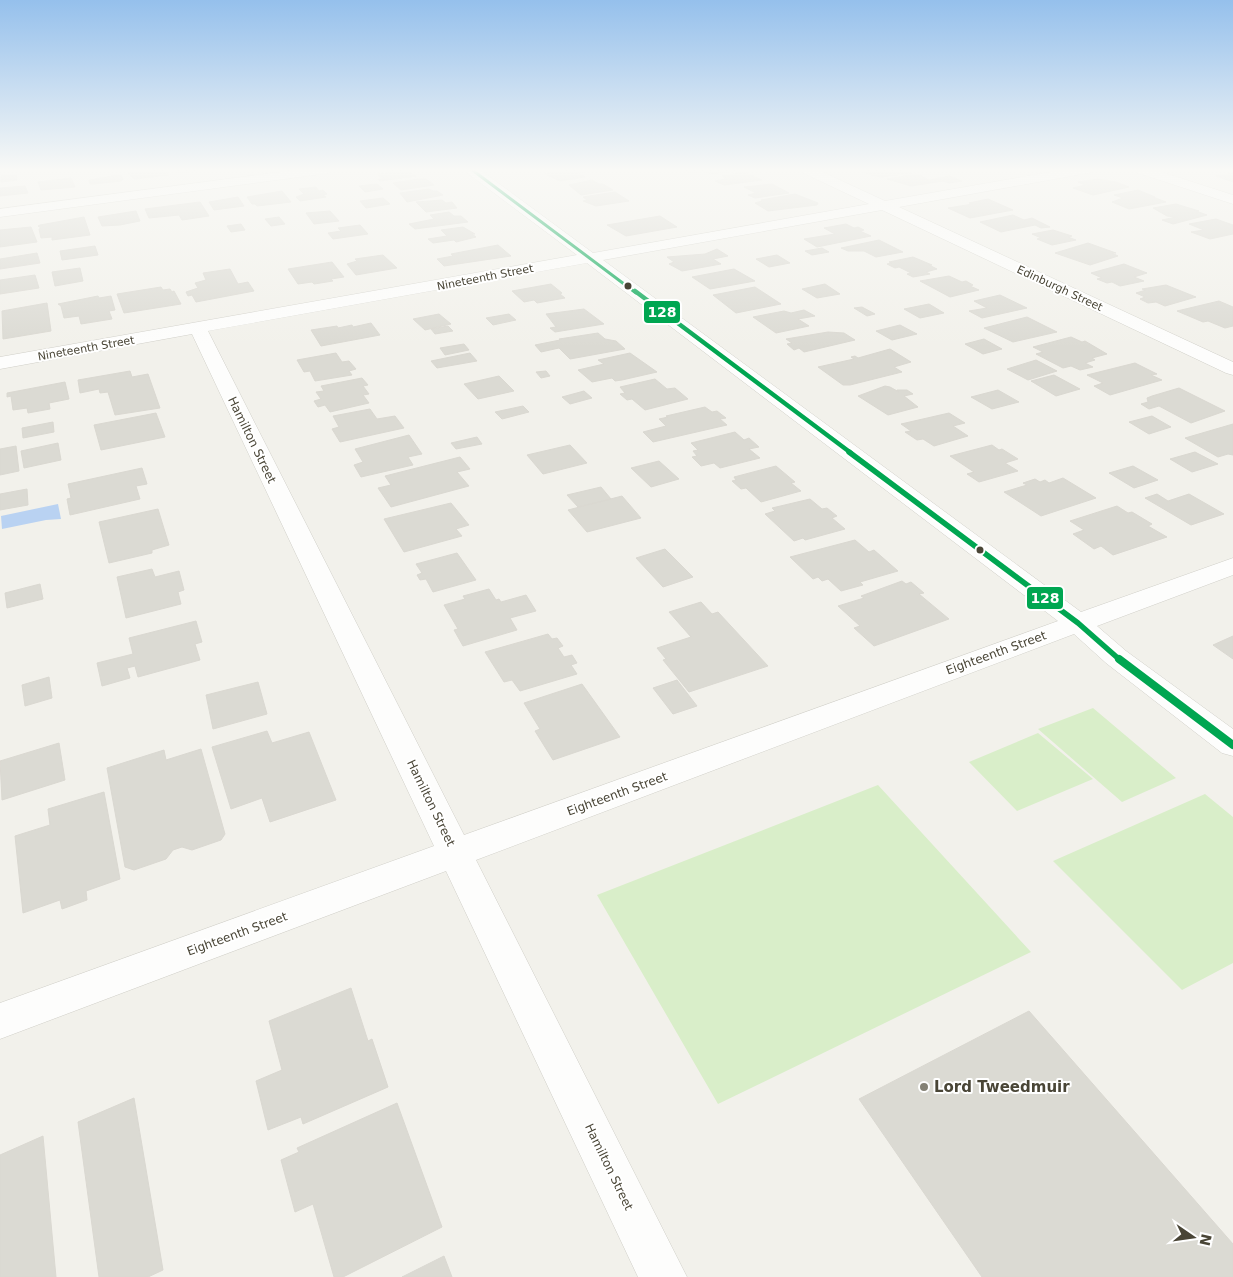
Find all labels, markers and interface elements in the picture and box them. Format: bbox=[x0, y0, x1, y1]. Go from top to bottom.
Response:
street label: Nineteenth Street bbox=[436, 262, 535, 293]
street label: Edinburgh Street bbox=[1015, 263, 1105, 314]
unlabelled marker bbox=[623, 281, 633, 291]
line badge: 128 bbox=[643, 300, 681, 324]
text: 128 bbox=[647, 304, 677, 320]
street label: Nineteenth Street bbox=[37, 333, 136, 363]
street label: Hamilton Street bbox=[225, 394, 279, 486]
unlabelled marker bbox=[975, 545, 985, 555]
line badge: 128 bbox=[1026, 586, 1064, 610]
text: 128 bbox=[1030, 590, 1060, 606]
street label: Eighteenth Street bbox=[944, 628, 1048, 678]
street label: Hamilton Street bbox=[404, 757, 458, 849]
street label: Eighteenth Street bbox=[565, 769, 669, 819]
street label: Eighteenth Street bbox=[185, 909, 289, 959]
place label: Lord Tweedmuir bbox=[934, 1078, 1070, 1096]
marker: Lord Tweedmuir bbox=[918, 1081, 930, 1093]
street label: Hamilton Street bbox=[582, 1121, 636, 1213]
north arrow bbox=[1168, 1212, 1218, 1262]
text: N bbox=[1197, 1232, 1215, 1247]

